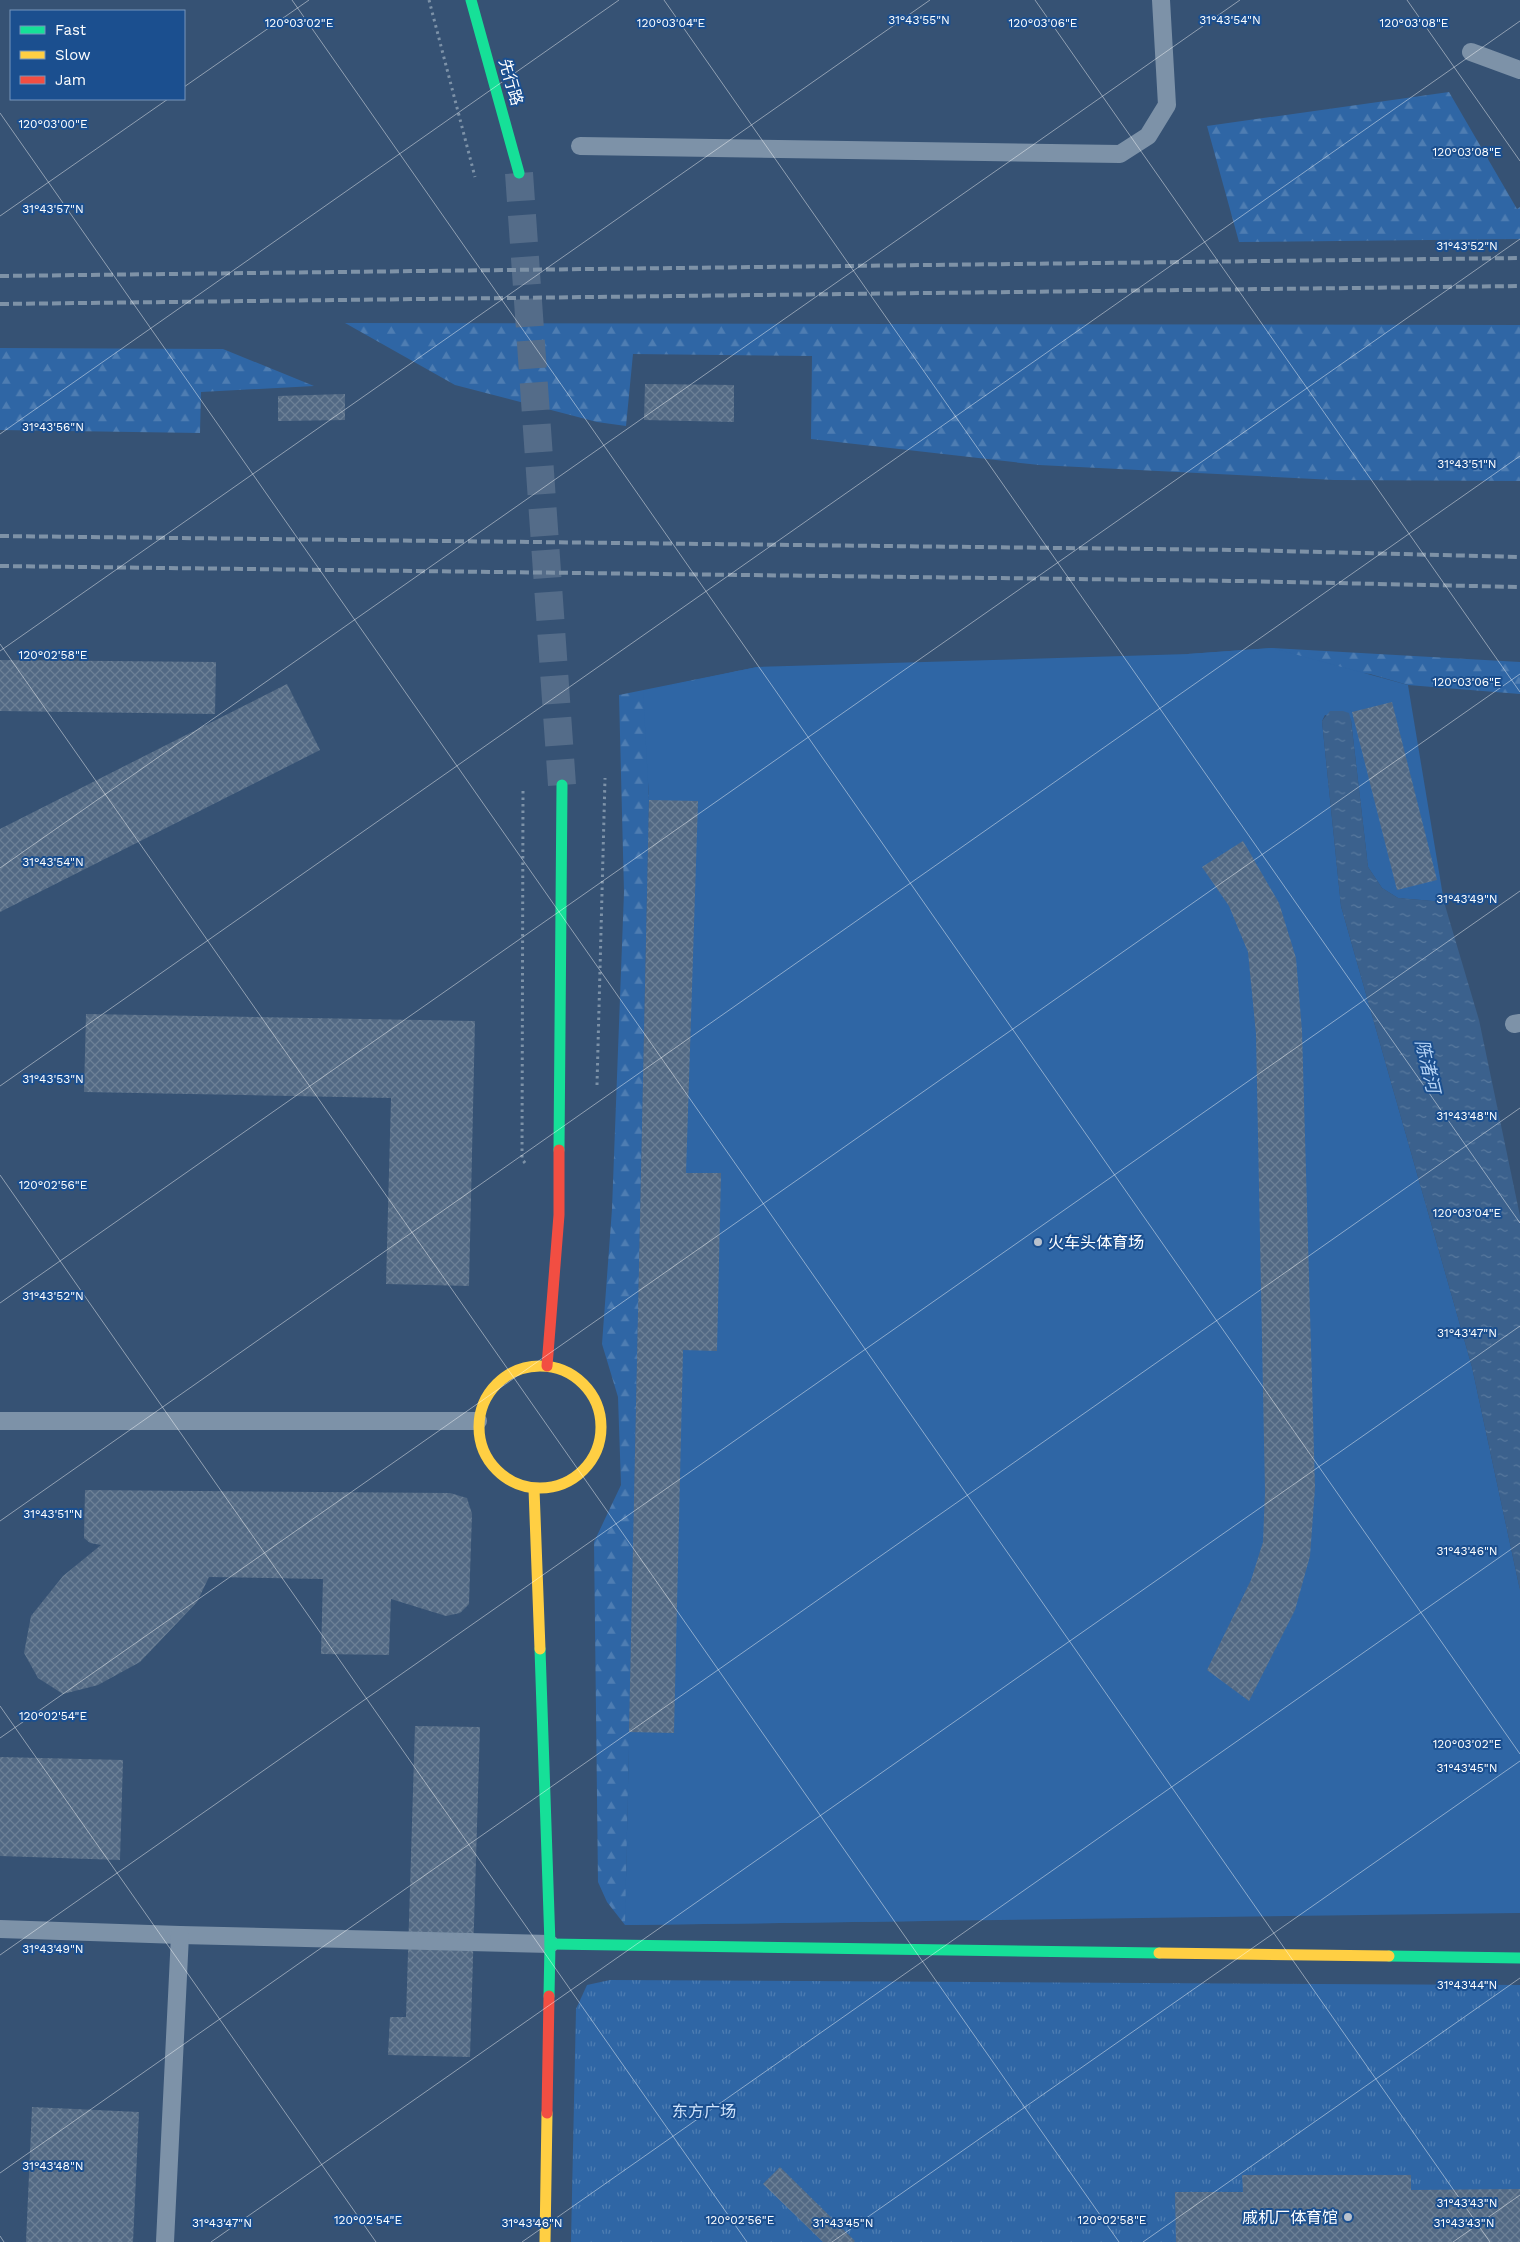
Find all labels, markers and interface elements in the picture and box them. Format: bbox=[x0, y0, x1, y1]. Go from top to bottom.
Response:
legend bbox=[10, 10, 185, 100]
text: 31°43'55"N bbox=[888, 13, 950, 27]
text: 31°43'54"N bbox=[1199, 13, 1261, 27]
text: 120°03'02"E bbox=[265, 16, 334, 30]
text: 120°03'04"E bbox=[637, 16, 706, 30]
text: 120°03'06"E bbox=[1009, 16, 1078, 30]
text: 120°03'08"E bbox=[1379, 16, 1449, 30]
text: Fast bbox=[55, 21, 87, 39]
text: Slow bbox=[55, 46, 91, 64]
street label: 先行路 bbox=[495, 56, 527, 108]
text: Jam bbox=[55, 71, 86, 89]
text: 120°03'00"E bbox=[18, 117, 88, 131]
text: 120°03'08"E bbox=[1432, 145, 1502, 159]
text: 31°43'57"N bbox=[22, 202, 84, 216]
text: 31°43'52"N bbox=[1436, 239, 1498, 253]
text: 31°43'56"N bbox=[22, 420, 84, 434]
text: 31°43'51"N bbox=[1437, 457, 1497, 471]
text: 120°02'58"E bbox=[19, 648, 88, 662]
text: 120°03'06"E bbox=[1433, 675, 1502, 689]
text: 31°43'54"N bbox=[22, 855, 84, 869]
text: 31°43'49"N bbox=[1436, 892, 1498, 906]
water label: 陈渚河 bbox=[1412, 1037, 1445, 1098]
text: 31°43'53"N bbox=[22, 1072, 84, 1086]
text: 31°43'48"N bbox=[1436, 1109, 1498, 1123]
text: 120°02'56"E bbox=[19, 1178, 88, 1192]
text: 120°03'04"E bbox=[1433, 1206, 1502, 1220]
place label: 火车头体育场 bbox=[1048, 1233, 1144, 1252]
marker: 火车头体育场 bbox=[1032, 1236, 1044, 1248]
text: 31°43'52"N bbox=[22, 1289, 84, 1303]
text: 31°43'47"N bbox=[1437, 1326, 1497, 1340]
text: 31°43'51"N bbox=[23, 1507, 83, 1521]
text: 31°43'46"N bbox=[1436, 1544, 1498, 1558]
text: 120°02'54"E bbox=[19, 1709, 87, 1723]
text: 120°03'02"E bbox=[1433, 1737, 1502, 1751]
text: 31°43'45"N bbox=[1437, 1761, 1497, 1775]
text: 31°43'49"N bbox=[22, 1942, 84, 1956]
text: 31°43'44"N bbox=[1437, 1978, 1497, 1992]
park label: 东方广场 bbox=[672, 2102, 736, 2121]
text: 31°43'48"N bbox=[22, 2159, 84, 2173]
text: 31°43'43"N bbox=[1437, 2196, 1497, 2210]
place label: 戚机厂体育馆 bbox=[1242, 2208, 1338, 2227]
marker: 戚机厂体育馆 bbox=[1342, 2211, 1354, 2223]
text: 120°02'54"E bbox=[334, 2213, 402, 2227]
text: 120°02'56"E bbox=[706, 2213, 775, 2227]
text: 120°02'58"E bbox=[1078, 2213, 1147, 2227]
text: 31°43'47"N bbox=[192, 2216, 252, 2230]
text: 31°43'46"N bbox=[501, 2216, 563, 2230]
text: 31°43'45"N bbox=[813, 2216, 873, 2230]
text: 31°43'43"N bbox=[1434, 2216, 1494, 2230]

